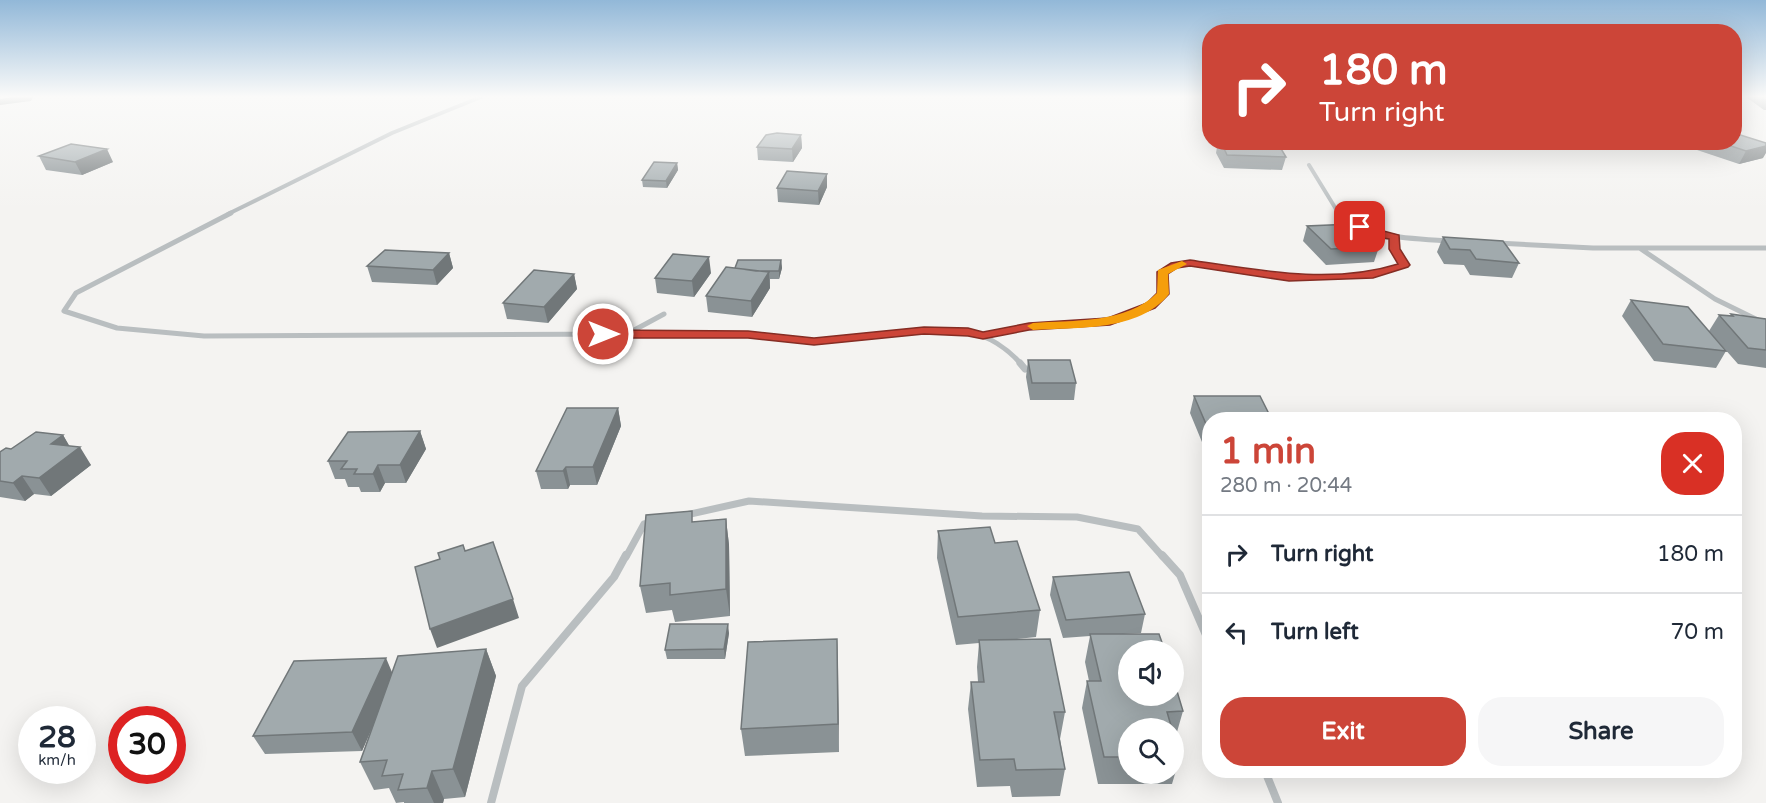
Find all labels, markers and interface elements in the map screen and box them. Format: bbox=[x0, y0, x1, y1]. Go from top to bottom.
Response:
text: 180 m bbox=[1319, 45, 1448, 96]
icon: right bbox=[1220, 48, 1298, 126]
text: Turn right bbox=[1319, 96, 1445, 129]
pin bbox=[1334, 201, 1385, 252]
icon: arrive bbox=[1343, 210, 1376, 243]
position arrow bbox=[571, 302, 635, 366]
text: 1 min bbox=[1220, 430, 1316, 473]
button: close bbox=[1661, 432, 1724, 495]
text: 280 m · 20:44 bbox=[1220, 474, 1352, 498]
icon: right bbox=[1220, 538, 1253, 571]
text: Turn right bbox=[1271, 541, 1373, 567]
text: 180 m bbox=[1657, 541, 1724, 567]
icon: left bbox=[1220, 616, 1253, 649]
text: Turn left bbox=[1271, 619, 1359, 645]
text: 70 m bbox=[1670, 619, 1724, 645]
map controls bbox=[1118, 640, 1184, 784]
button: sound bbox=[1118, 640, 1184, 706]
button: Exit bbox=[1220, 697, 1466, 766]
button: Share bbox=[1478, 697, 1724, 766]
speed limit sign: 30 bbox=[108, 706, 186, 784]
button: search bbox=[1118, 718, 1184, 784]
text: 28 bbox=[38, 719, 76, 756]
text: km/h bbox=[38, 751, 76, 769]

